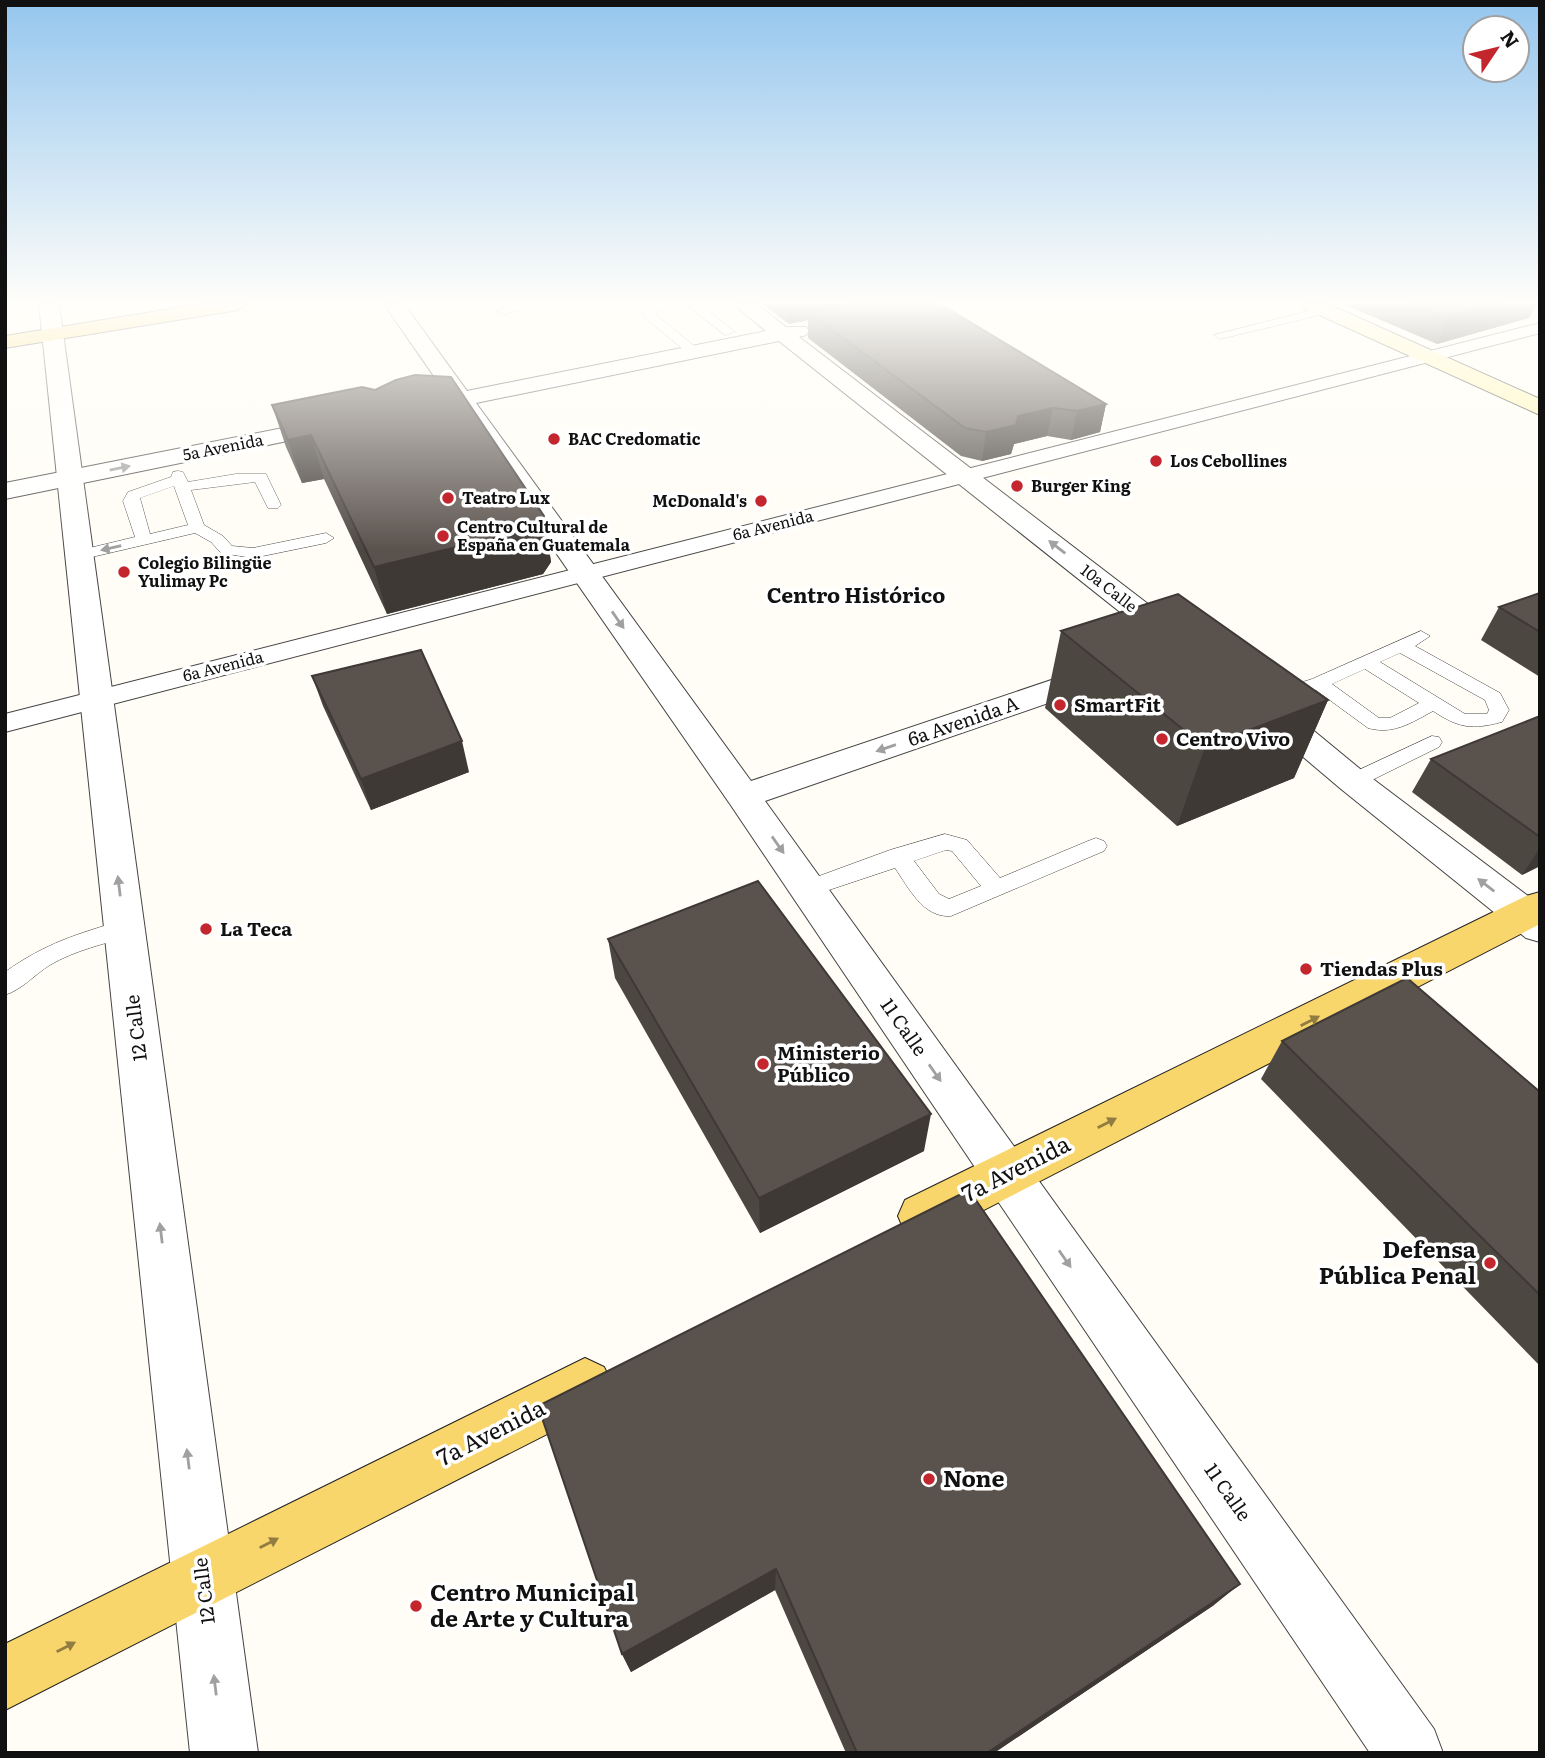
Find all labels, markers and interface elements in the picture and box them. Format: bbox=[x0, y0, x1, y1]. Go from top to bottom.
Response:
north arrow bbox=[1461, 14, 1531, 84]
text: N bbox=[1495, 24, 1527, 53]
street label: 5a Avenida bbox=[180, 426, 266, 466]
place label: BAC Credomatic bbox=[568, 426, 701, 450]
marker: BAC Credomatic bbox=[546, 431, 562, 447]
place label: Los Cebollines bbox=[1170, 448, 1287, 472]
marker: Los Cebollines bbox=[1148, 453, 1164, 469]
one-way arrow bbox=[109, 462, 131, 473]
place label: Burger King bbox=[1031, 473, 1131, 497]
marker: Burger King bbox=[1009, 478, 1025, 494]
place label: Teatro Lux bbox=[462, 485, 550, 509]
place label: McDonald's bbox=[652, 488, 747, 512]
marker: Teatro Lux bbox=[440, 490, 456, 506]
marker: McDonald's bbox=[753, 493, 769, 509]
street label: 6a Avenida bbox=[730, 502, 816, 546]
place label: Centro Cultural de España en Guatemala bbox=[457, 514, 631, 556]
marker: Centro Cultural de España en Guatemala bbox=[435, 528, 451, 544]
one-way arrow bbox=[1048, 540, 1066, 555]
one-way arrow bbox=[100, 542, 122, 553]
place label: Colegio Bilingüe Yulimay Pc bbox=[138, 550, 272, 592]
street label: 10a Calle bbox=[1076, 557, 1143, 617]
marker: Colegio Bilingüe Yulimay Pc bbox=[116, 564, 132, 580]
district label: Centro Histórico bbox=[767, 578, 945, 609]
one-way arrow bbox=[611, 611, 625, 629]
street label: 6a Avenida bbox=[180, 643, 266, 687]
street label: 6a Avenida A bbox=[904, 688, 1022, 752]
place label: SmartFit bbox=[1074, 690, 1162, 718]
marker: SmartFit bbox=[1052, 697, 1068, 713]
place label: Centro Vivo bbox=[1176, 724, 1290, 752]
marker: Centro Vivo bbox=[1154, 731, 1170, 747]
one-way arrow bbox=[876, 743, 897, 753]
one-way arrow bbox=[771, 836, 785, 854]
one-way arrow bbox=[113, 875, 124, 897]
one-way arrow bbox=[1477, 877, 1495, 892]
place label: La Teca bbox=[220, 914, 292, 942]
marker: La Teca bbox=[198, 921, 214, 937]
place label: Tiendas Plus bbox=[1320, 954, 1443, 982]
marker: Tiendas Plus bbox=[1298, 961, 1314, 977]
street label: 11 Calle bbox=[875, 992, 935, 1061]
street label: 12 Calle bbox=[117, 993, 153, 1063]
one-way arrow bbox=[1300, 1015, 1320, 1026]
place label: Ministerio Público bbox=[777, 1038, 880, 1088]
marker: Ministerio Público bbox=[755, 1056, 771, 1072]
one-way arrow bbox=[928, 1064, 942, 1082]
one-way arrow bbox=[1097, 1118, 1117, 1129]
street label: 7a Avenida bbox=[955, 1125, 1076, 1209]
one-way arrow bbox=[155, 1222, 166, 1244]
place label: Defensa Pública Penal bbox=[1319, 1231, 1477, 1291]
one-way arrow bbox=[1058, 1250, 1072, 1268]
marker: Defensa Pública Penal bbox=[1482, 1255, 1498, 1271]
street label: 7a Avenida bbox=[430, 1389, 551, 1473]
one-way arrow bbox=[183, 1448, 194, 1470]
street label: 11 Calle bbox=[1199, 1457, 1259, 1526]
place label: None bbox=[943, 1460, 1004, 1494]
marker: None bbox=[921, 1471, 937, 1487]
one-way arrow bbox=[259, 1538, 279, 1549]
street label: 12 Calle bbox=[185, 1556, 221, 1626]
place label: Centro Municipal de Arte y Cultura bbox=[430, 1574, 635, 1634]
marker: Centro Municipal de Arte y Cultura bbox=[408, 1598, 424, 1614]
one-way arrow bbox=[56, 1641, 76, 1652]
one-way arrow bbox=[210, 1674, 221, 1696]

